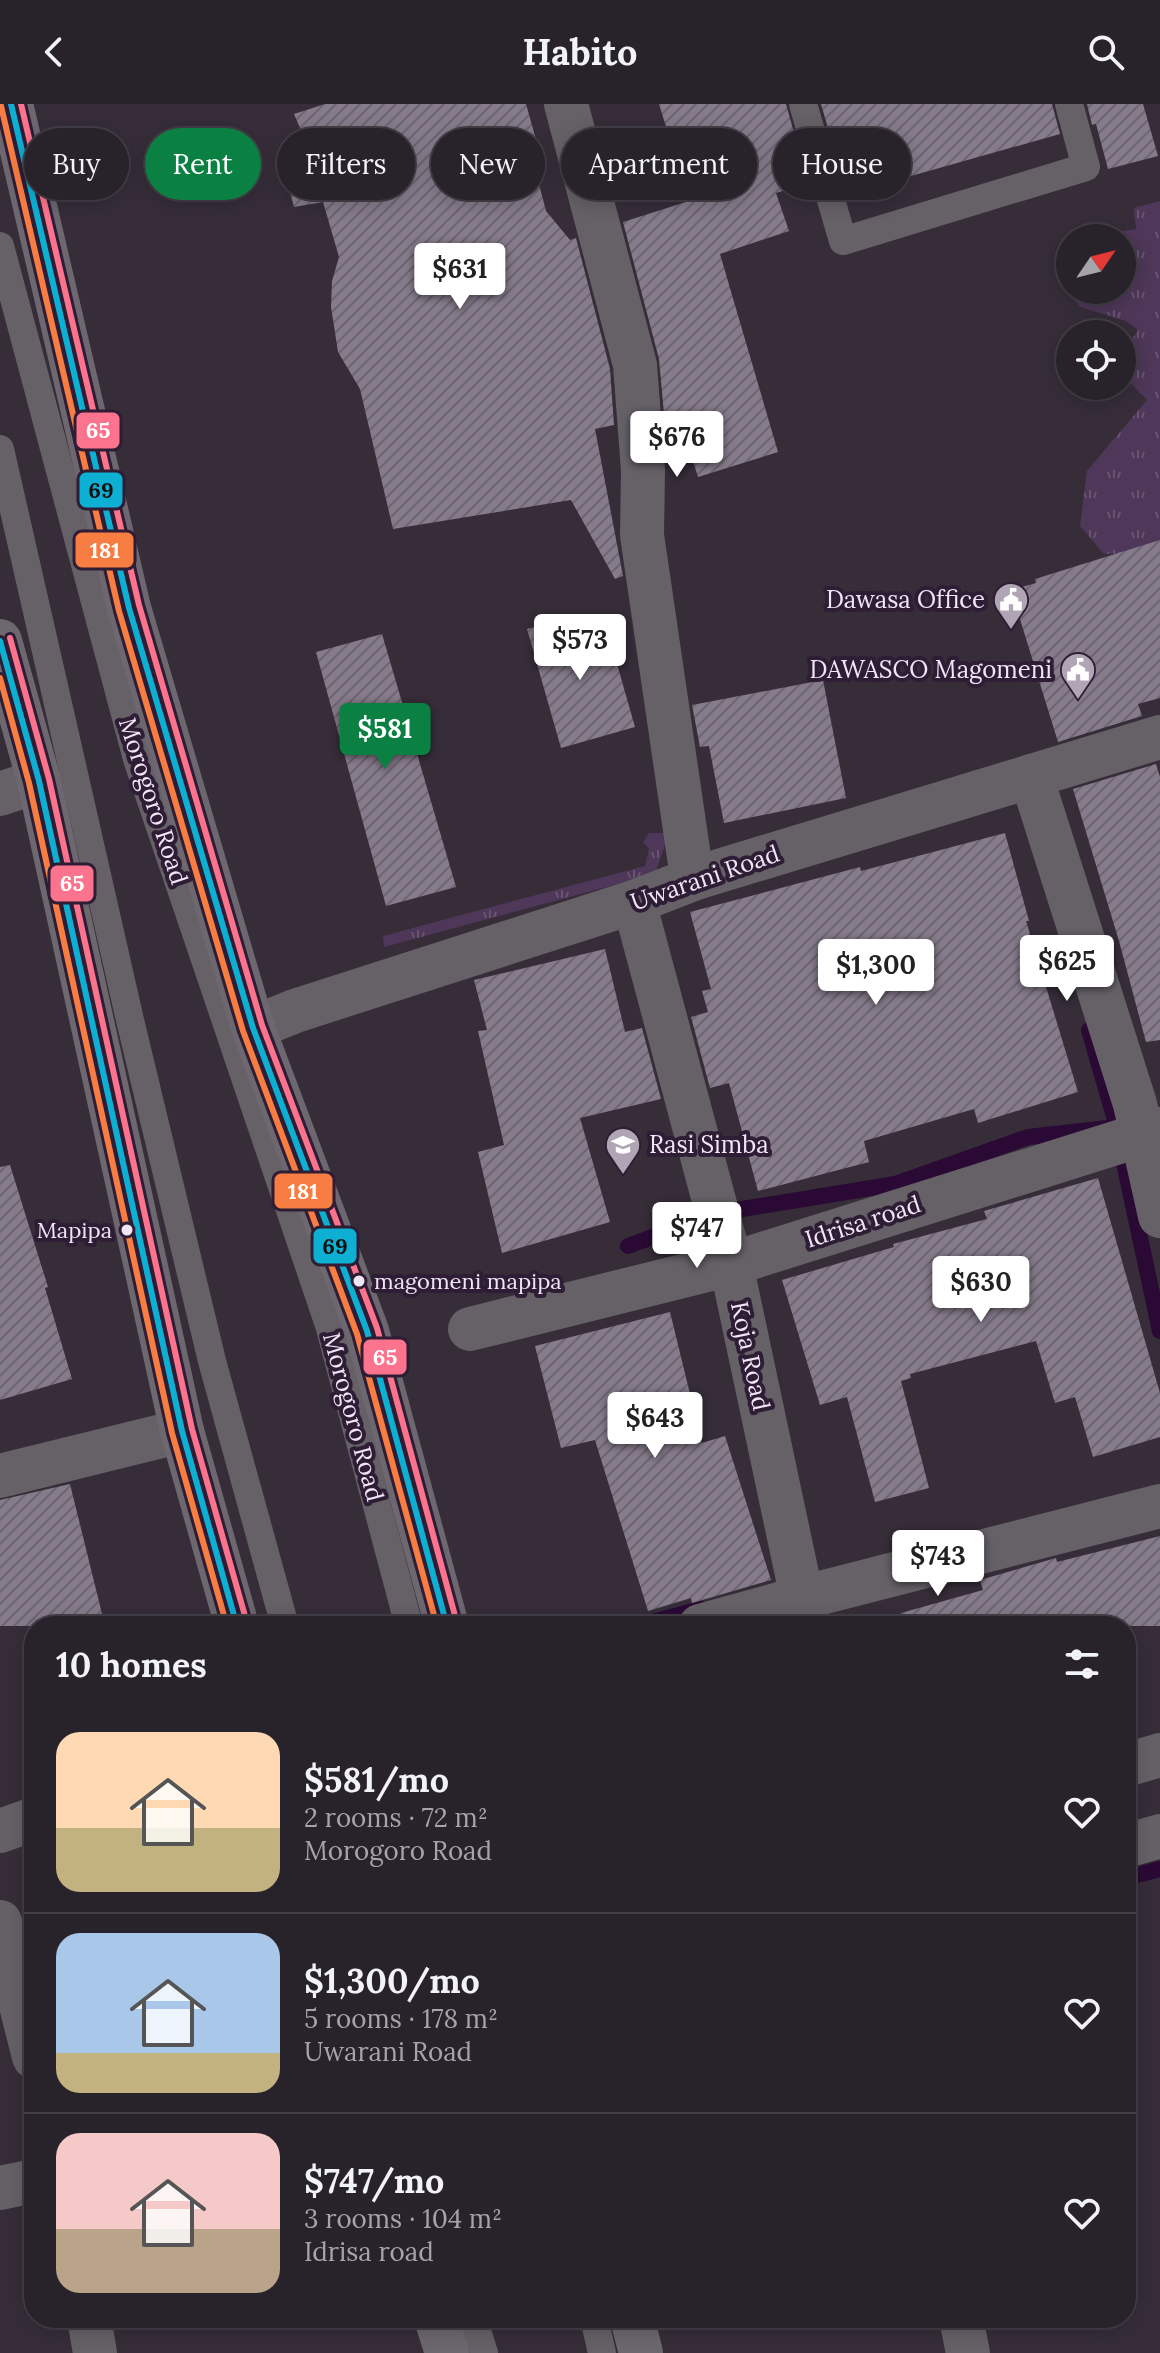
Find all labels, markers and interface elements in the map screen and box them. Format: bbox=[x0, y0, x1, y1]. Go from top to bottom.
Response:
text: Habito bbox=[523, 29, 637, 75]
icon: back bbox=[32, 30, 76, 74]
icon: search bbox=[1084, 30, 1128, 74]
chip: Buy bbox=[24, 128, 129, 200]
chip: Rent bbox=[145, 128, 261, 200]
chip: Filters bbox=[277, 128, 415, 200]
chip: New bbox=[431, 128, 545, 200]
chip: Apartment bbox=[561, 128, 757, 200]
chip: House bbox=[773, 128, 911, 200]
north arrow bbox=[1056, 224, 1136, 304]
map controls bbox=[1056, 224, 1136, 400]
pin: $631 bbox=[413, 243, 507, 311]
text: $631 bbox=[432, 252, 488, 285]
button: locate bbox=[1056, 320, 1136, 400]
line badge: 65 bbox=[75, 411, 121, 450]
pin: $676 bbox=[630, 411, 724, 479]
text: 65 bbox=[86, 416, 110, 444]
text: $676 bbox=[648, 420, 706, 453]
line badge: 69 bbox=[78, 471, 124, 509]
text: 69 bbox=[88, 476, 114, 504]
line badge: 181 bbox=[74, 531, 135, 569]
text: 181 bbox=[90, 536, 120, 564]
public building icon: Dawasa Office bbox=[992, 581, 1030, 631]
place label: Dawasa Office bbox=[826, 584, 985, 615]
pin: $573 bbox=[533, 614, 627, 682]
text: $573 bbox=[552, 623, 608, 656]
public building icon: DAWASCO Magomeni bbox=[1059, 651, 1097, 701]
place label: DAWASCO Magomeni bbox=[810, 654, 1052, 685]
pin: $581 bbox=[338, 703, 432, 771]
text: $581 bbox=[358, 712, 412, 745]
street label: Morogoro Road bbox=[112, 713, 195, 888]
street label: Uwarani Road bbox=[626, 838, 783, 917]
line badge: 65 bbox=[49, 864, 95, 903]
text: 65 bbox=[60, 869, 84, 897]
pin: $625 bbox=[1020, 935, 1114, 1003]
pin: $1,300 bbox=[811, 939, 941, 1007]
text: $625 bbox=[1038, 944, 1096, 977]
text: $1,300 bbox=[836, 948, 916, 981]
school or university icon: Rasi Simba bbox=[604, 1126, 642, 1176]
place label: Rasi Simba bbox=[649, 1129, 769, 1160]
line badge: 181 bbox=[273, 1172, 334, 1210]
text: 181 bbox=[288, 1177, 318, 1205]
street label: Idrisa road bbox=[801, 1188, 925, 1255]
pin: $747 bbox=[650, 1202, 744, 1270]
text: $747 bbox=[670, 1211, 724, 1244]
place label: Mapipa bbox=[37, 1216, 112, 1244]
marker: Mapipa bbox=[119, 1222, 135, 1238]
line badge: 69 bbox=[312, 1227, 358, 1265]
text: 69 bbox=[322, 1232, 348, 1260]
pin: $630 bbox=[934, 1256, 1028, 1324]
text: $630 bbox=[950, 1265, 1012, 1298]
place label: magomeni mapipa bbox=[374, 1267, 562, 1295]
marker: magomeni mapipa bbox=[351, 1273, 367, 1289]
street label: Koja Road bbox=[724, 1299, 777, 1413]
street label: Morogoro Road bbox=[316, 1329, 391, 1505]
line badge: 65 bbox=[362, 1338, 408, 1376]
text: 65 bbox=[373, 1343, 397, 1371]
pin: $643 bbox=[608, 1392, 702, 1460]
text: $643 bbox=[625, 1401, 685, 1434]
pin: $743 bbox=[891, 1530, 985, 1598]
text: $743 bbox=[910, 1539, 966, 1572]
icon: filters bbox=[1060, 1642, 1104, 1686]
text: 10 homes bbox=[56, 1643, 207, 1686]
text: $581/mo bbox=[304, 1758, 449, 1801]
icon: home bbox=[120, 1764, 216, 1860]
icon: heart bbox=[1060, 1790, 1104, 1834]
text: 2 rooms · 72 m² bbox=[304, 1801, 488, 1834]
text: Morogoro Road bbox=[304, 1834, 492, 1867]
text: $1,300/mo bbox=[304, 1959, 480, 2002]
icon: home bbox=[120, 1965, 216, 2061]
icon: heart bbox=[1060, 1991, 1104, 2035]
text: 5 rooms · 178 m² bbox=[304, 2002, 498, 2035]
text: Uwarani Road bbox=[304, 2035, 472, 2068]
text: $747/mo bbox=[304, 2159, 444, 2202]
icon: home bbox=[120, 2165, 216, 2261]
icon: heart bbox=[1060, 2191, 1104, 2235]
text: 3 rooms · 104 m² bbox=[304, 2202, 502, 2235]
text: Idrisa road bbox=[304, 2235, 434, 2268]

